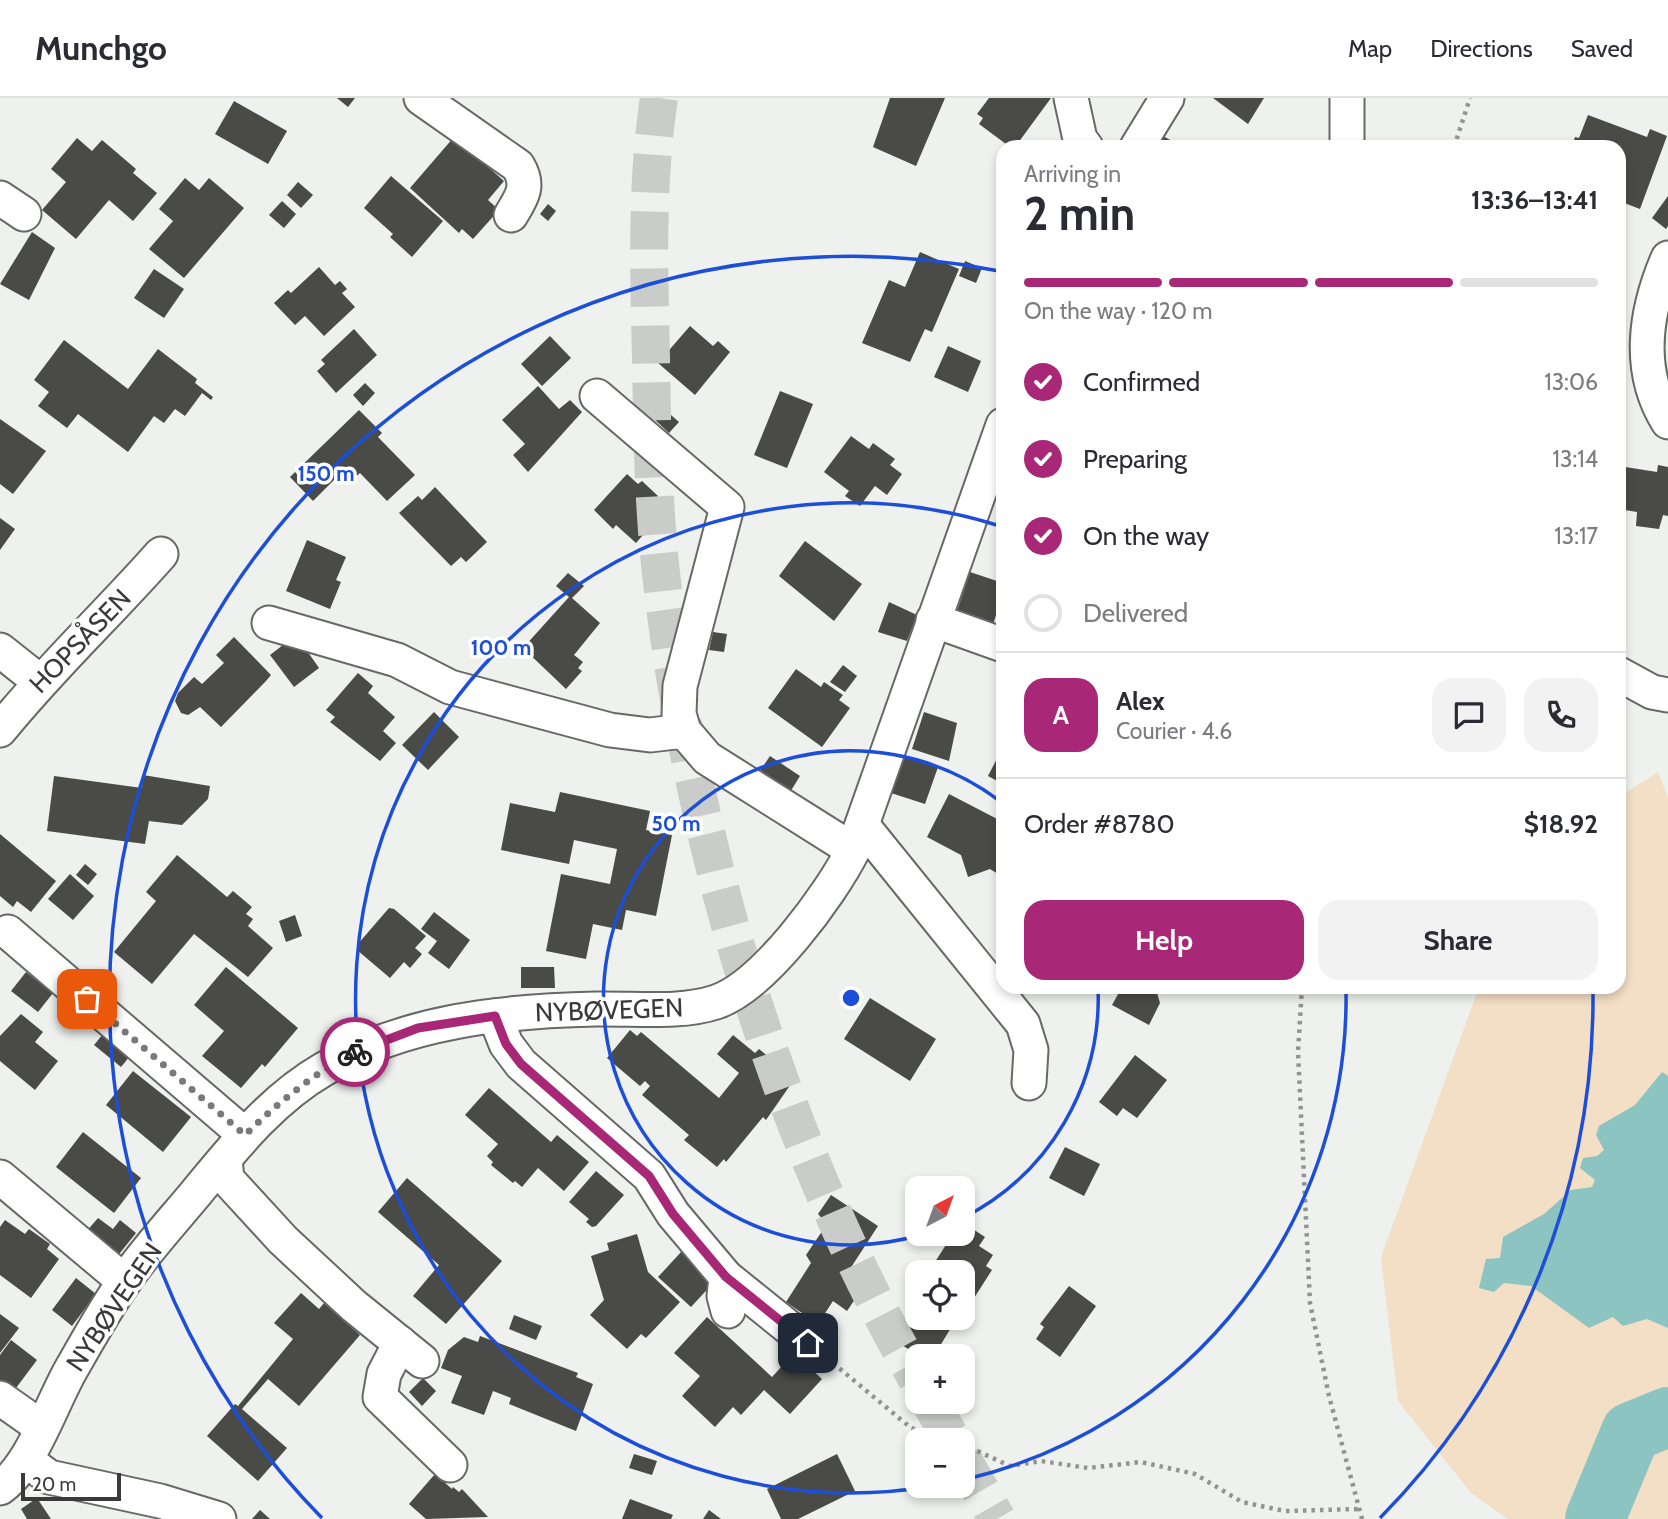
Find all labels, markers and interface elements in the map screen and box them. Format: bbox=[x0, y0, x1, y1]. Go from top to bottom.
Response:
text: Munchgo bbox=[35, 28, 167, 68]
text: Map bbox=[1348, 34, 1392, 63]
text: Directions bbox=[1430, 34, 1533, 63]
text: Saved bbox=[1571, 34, 1633, 63]
text: Arriving in bbox=[1024, 160, 1121, 188]
text: 13:36–13:41 bbox=[1471, 184, 1598, 216]
text: 2 min bbox=[1024, 186, 1135, 242]
text: On the way · 120 m bbox=[1024, 297, 1212, 325]
icon: check bbox=[1024, 363, 1062, 401]
text: Confirmed bbox=[1083, 366, 1200, 398]
text: 13:06 bbox=[1544, 368, 1598, 396]
icon: check bbox=[1024, 440, 1062, 478]
text: Preparing bbox=[1083, 443, 1187, 475]
text: 13:14 bbox=[1552, 445, 1598, 473]
text: 150 m bbox=[298, 461, 354, 486]
icon: check bbox=[1024, 517, 1062, 555]
text: On the way bbox=[1083, 520, 1209, 552]
text: 13:17 bbox=[1554, 522, 1598, 550]
street label: HOPSÅSEN bbox=[23, 582, 137, 700]
text: Delivered bbox=[1083, 597, 1188, 629]
text: 100 m bbox=[471, 635, 531, 660]
button: chat bbox=[1432, 678, 1506, 752]
button: phone bbox=[1524, 678, 1598, 752]
text: Alex bbox=[1116, 685, 1165, 717]
text: A bbox=[1053, 699, 1069, 731]
text: Courier · 4.6 bbox=[1116, 717, 1232, 745]
text: Order #8780 bbox=[1024, 808, 1175, 840]
text: $18.92 bbox=[1524, 808, 1598, 840]
text: 50 m bbox=[651, 811, 701, 836]
button: Help bbox=[1024, 900, 1304, 980]
button: Share bbox=[1318, 900, 1598, 980]
pin bbox=[57, 969, 117, 1029]
icon: bag bbox=[68, 980, 106, 1018]
centre of rings bbox=[839, 986, 863, 1010]
street label: NYBØVEGEN bbox=[534, 991, 684, 1029]
courier bbox=[320, 1017, 390, 1087]
icon: bike bbox=[336, 1033, 374, 1071]
north arrow bbox=[905, 1176, 975, 1246]
map controls bbox=[905, 1176, 975, 1498]
street label: NYBØVEGEN bbox=[59, 1237, 169, 1377]
button: locate bbox=[905, 1260, 975, 1330]
pin bbox=[778, 1313, 838, 1373]
icon: home bbox=[789, 1324, 827, 1362]
button: + bbox=[905, 1344, 975, 1414]
button: − bbox=[905, 1428, 975, 1498]
scale bar bbox=[21, 1470, 121, 1502]
text: 20 m bbox=[32, 1473, 76, 1496]

